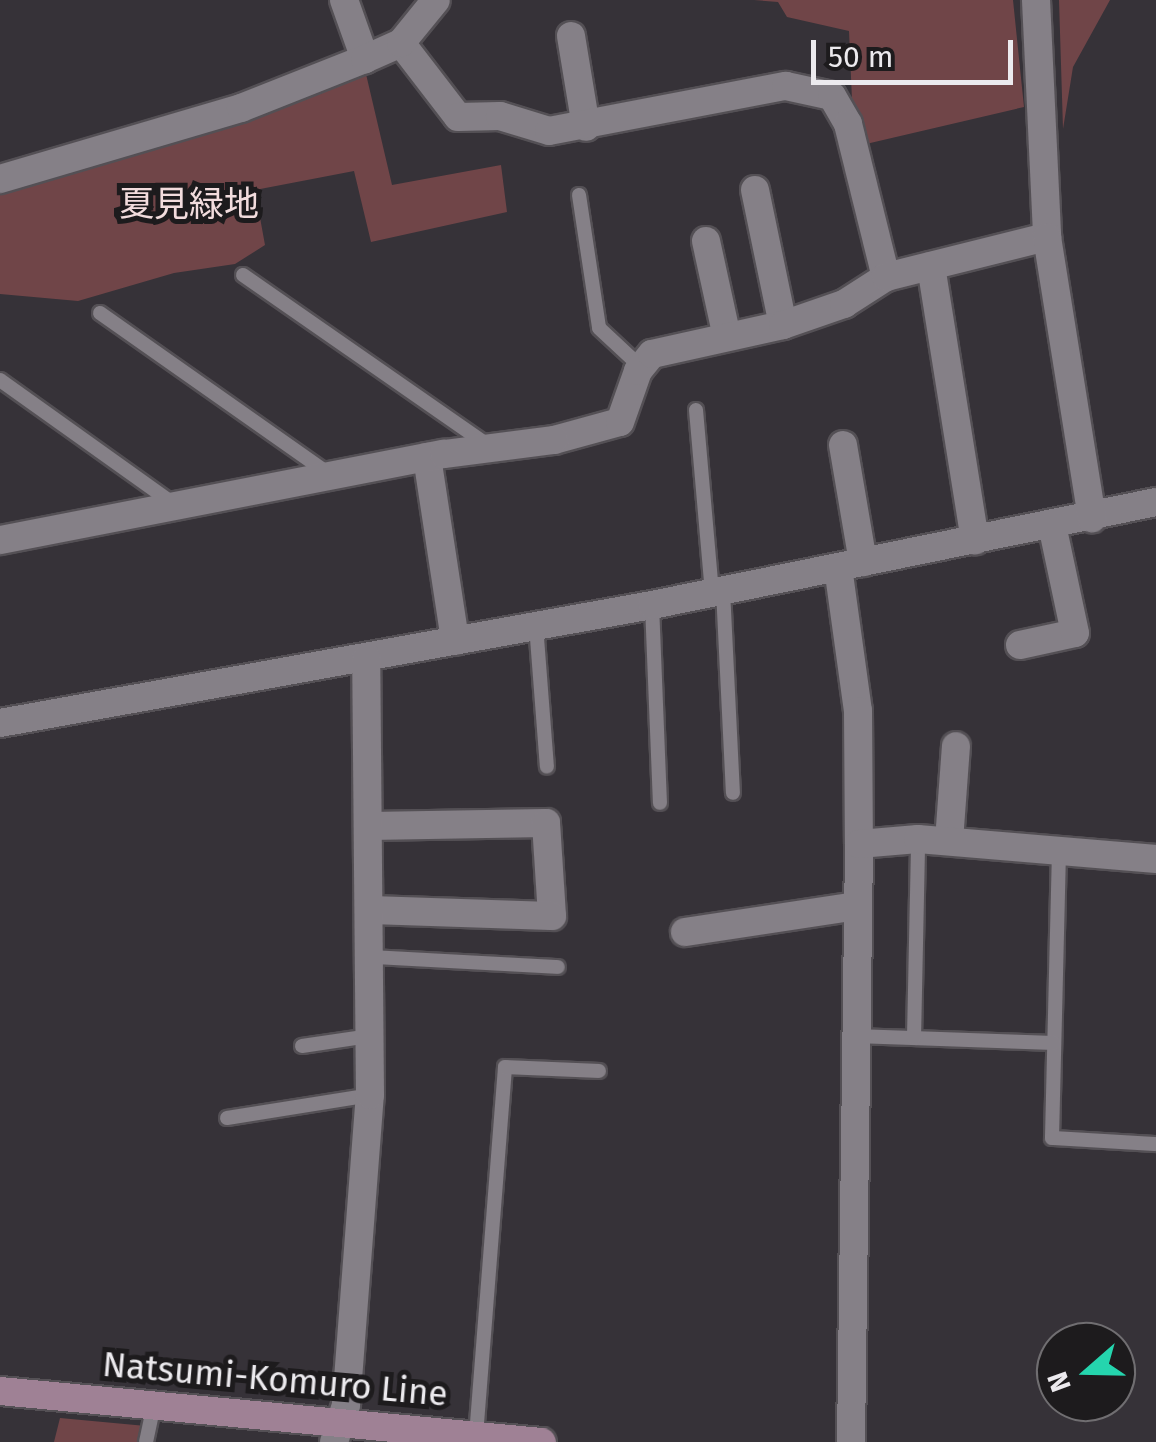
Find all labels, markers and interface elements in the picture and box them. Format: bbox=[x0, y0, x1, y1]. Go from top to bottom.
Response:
scale bar bbox=[816, 20, 1018, 82]
text: 50 m bbox=[828, 39, 893, 75]
park label: 夏見緑地 bbox=[119, 183, 259, 225]
north arrow bbox=[1036, 1322, 1136, 1422]
street label: Natsumi-Komuro Line bbox=[101, 1343, 449, 1415]
text: N bbox=[1041, 1367, 1078, 1396]

